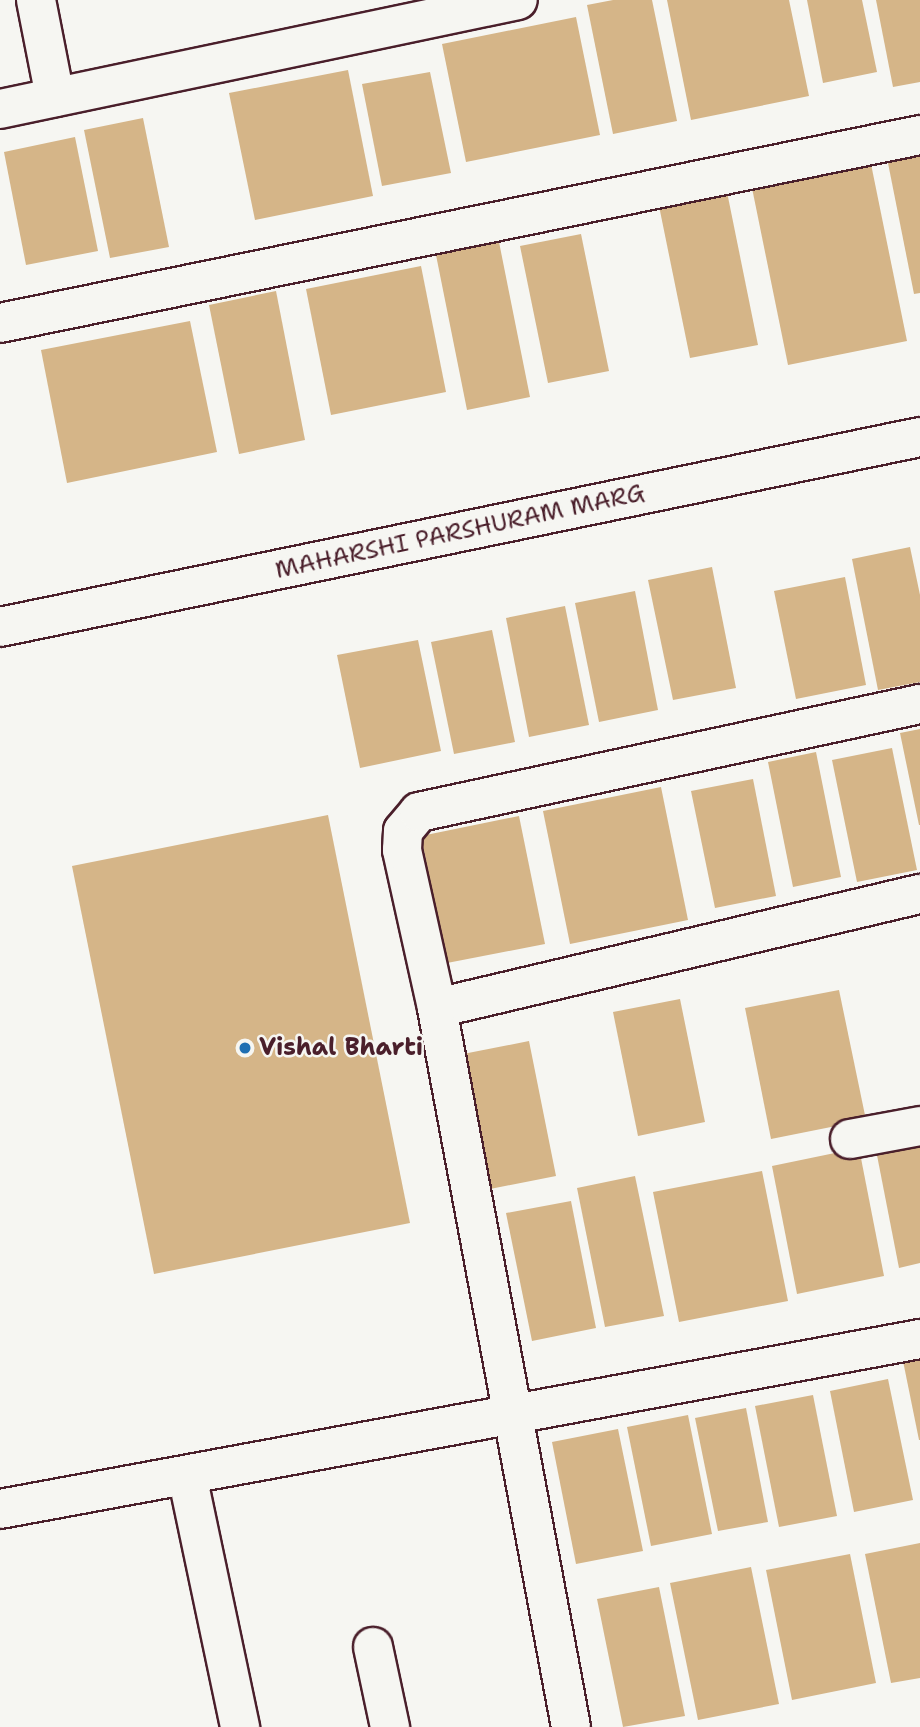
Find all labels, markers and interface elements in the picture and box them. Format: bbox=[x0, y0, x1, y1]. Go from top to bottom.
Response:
street label: MAHARSHI PARSHURAM MARG bbox=[273, 479, 647, 585]
place label: Vishal Bharti bbox=[259, 1034, 423, 1062]
marker: Vishal Bharti bbox=[237, 1040, 253, 1056]

